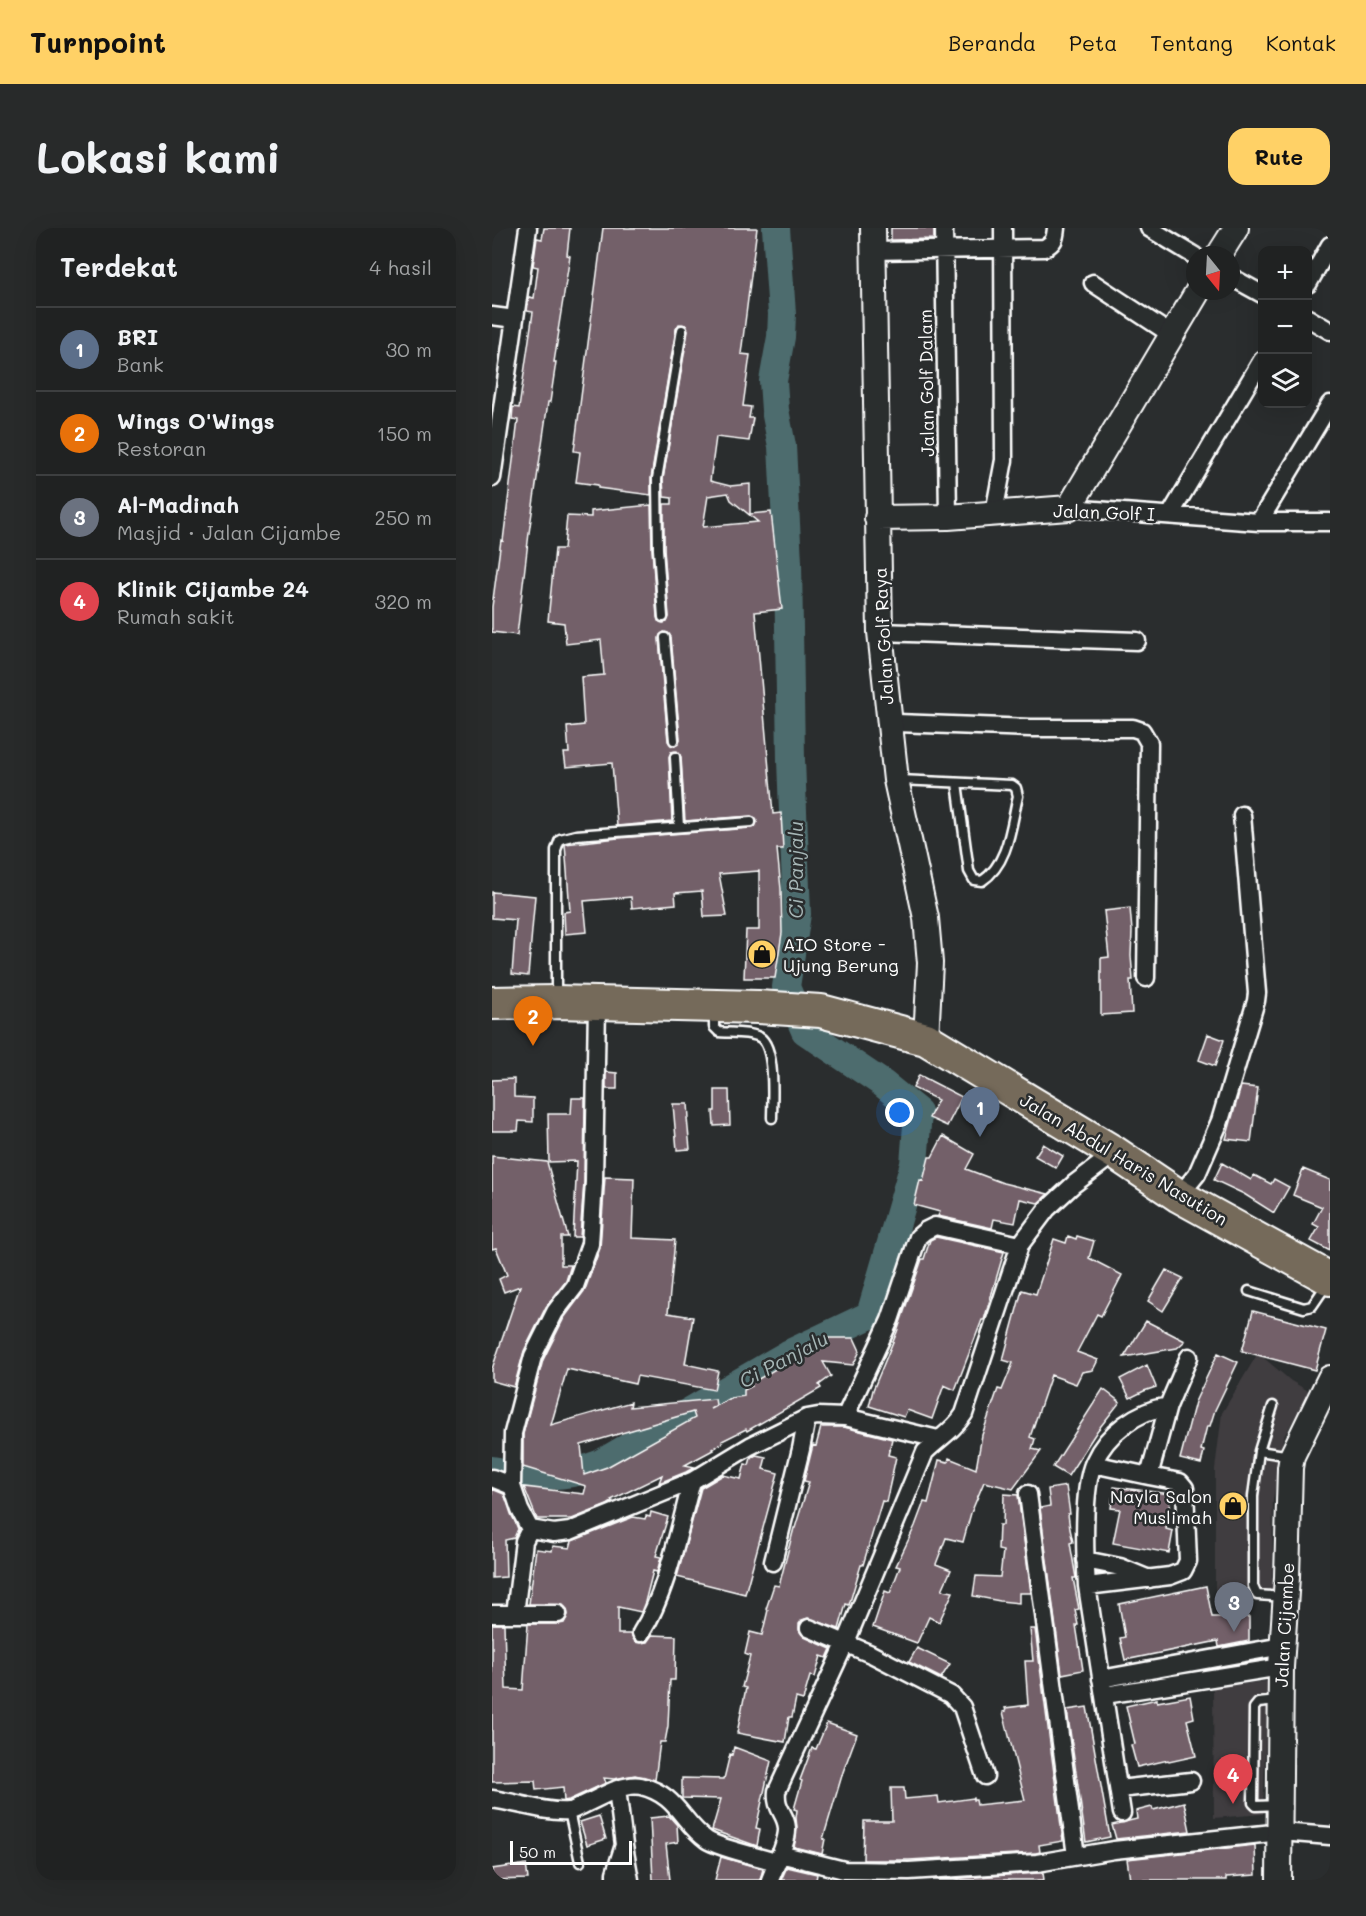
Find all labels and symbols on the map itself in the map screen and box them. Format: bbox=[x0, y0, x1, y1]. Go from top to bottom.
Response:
north arrow bbox=[1186, 246, 1240, 300]
street label: Jalan Golf Dalam bbox=[913, 309, 939, 457]
street label: Jalan Golf I bbox=[1053, 498, 1155, 526]
street label: Jalan Golf Raya bbox=[867, 567, 899, 705]
water label: Ci Panjalu bbox=[782, 821, 808, 919]
place label: AIO Store - Ujung Berung bbox=[783, 932, 899, 977]
shop icon: AIO Store - Ujung Berung bbox=[746, 938, 778, 970]
pin: 2 bbox=[514, 996, 552, 1046]
street label: Jalan Abdul Haris Nasution bbox=[1016, 1087, 1232, 1231]
pin: 1 bbox=[960, 1088, 1000, 1137]
your location bbox=[885, 1098, 914, 1127]
water label: Ci Panjalu bbox=[734, 1325, 832, 1393]
place label: Nayla Salon Muslimah bbox=[1110, 1484, 1212, 1529]
shop icon: Nayla Salon Muslimah bbox=[1217, 1490, 1249, 1522]
street label: Jalan Cijambe bbox=[1269, 1562, 1299, 1688]
pin: 3 bbox=[1214, 1582, 1254, 1632]
pin: 4 bbox=[1214, 1754, 1252, 1804]
scale bar bbox=[510, 1838, 632, 1866]

